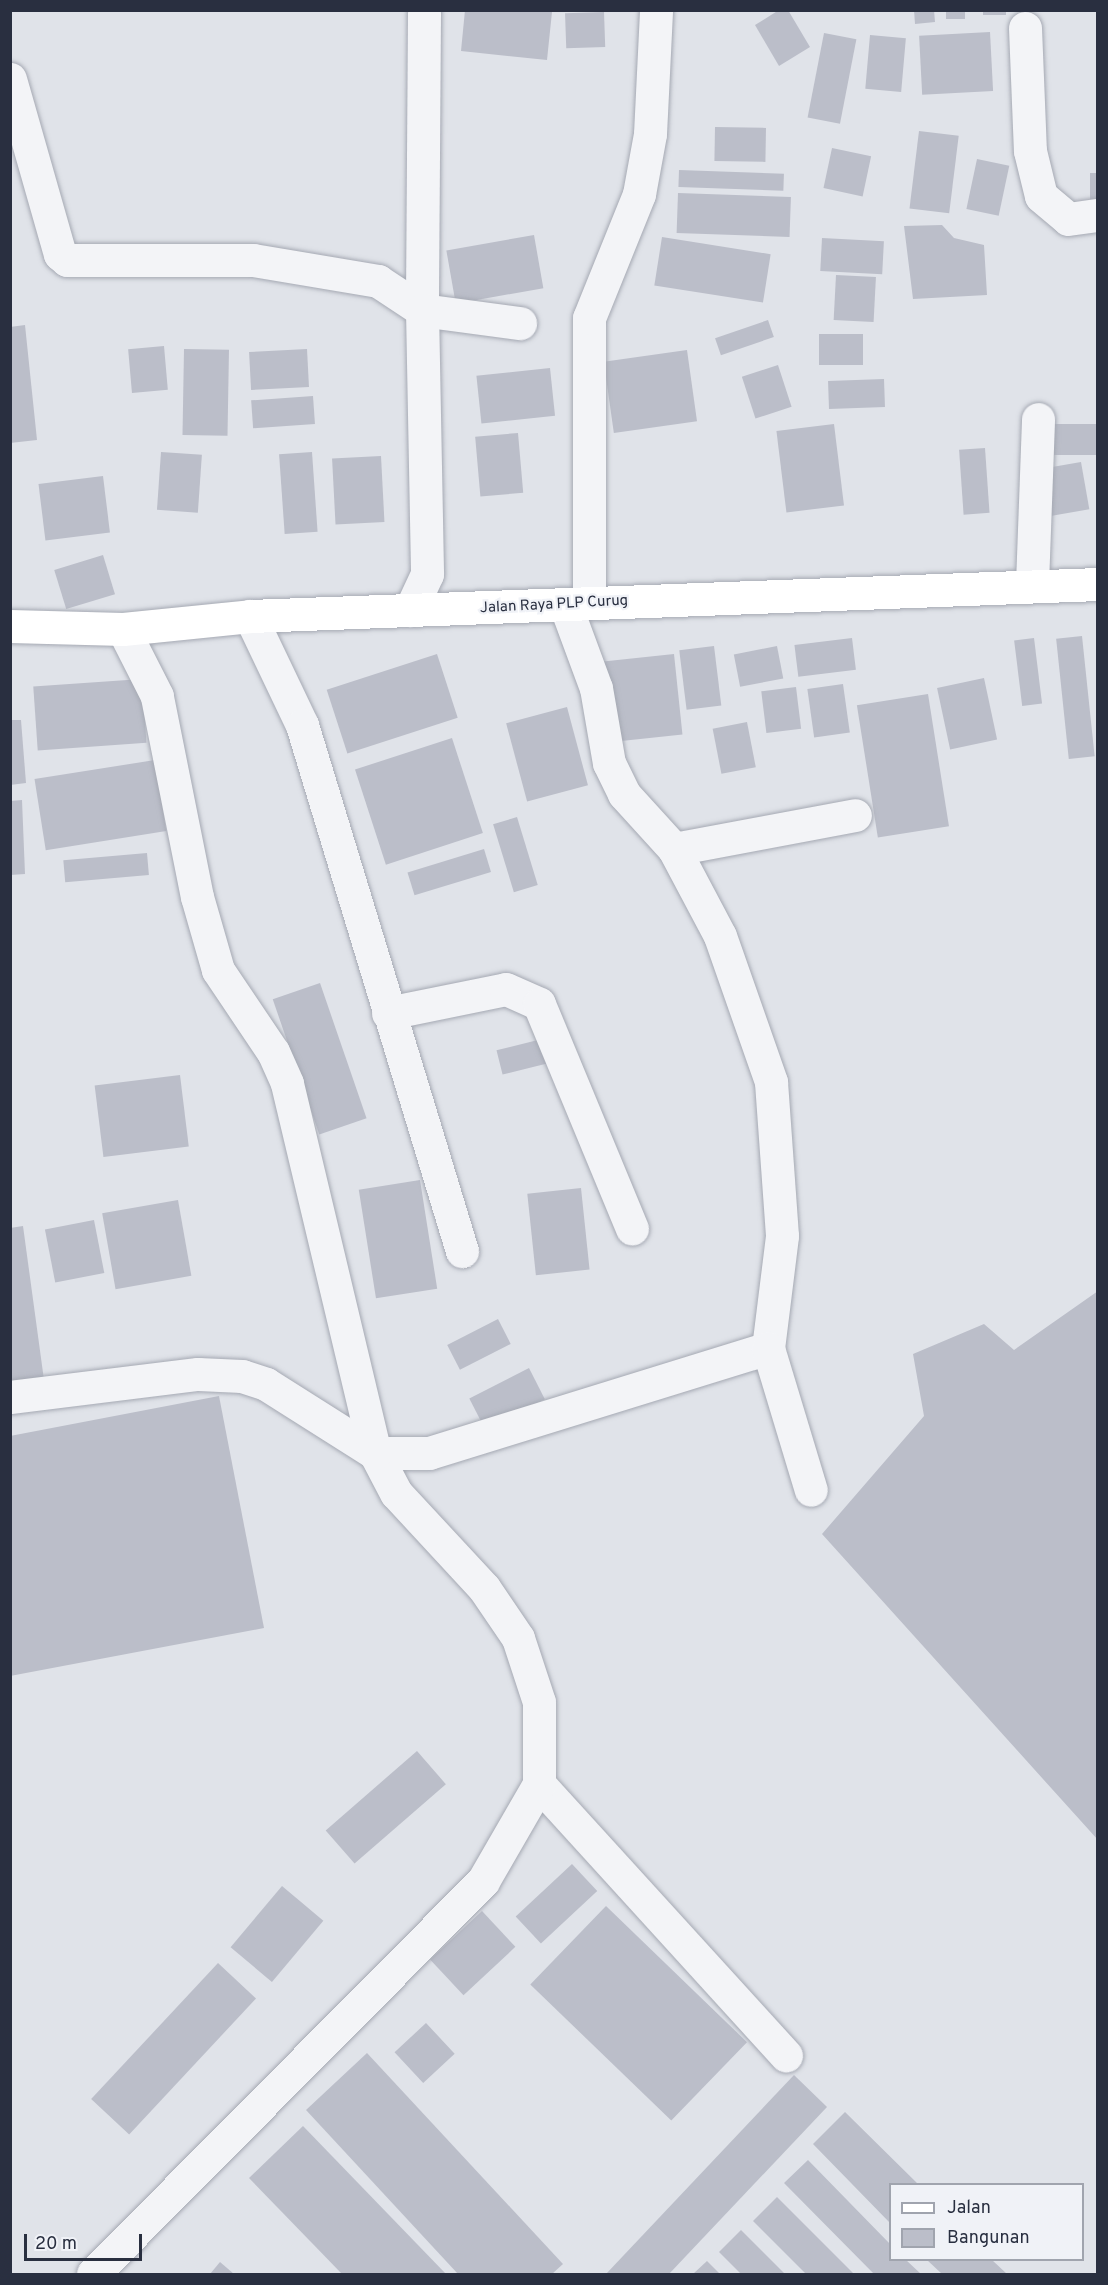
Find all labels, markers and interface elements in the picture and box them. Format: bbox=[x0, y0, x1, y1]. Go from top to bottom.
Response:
street label: Jalan Raya PLP Curug bbox=[479, 592, 629, 618]
legend bbox=[889, 2183, 1084, 2261]
text: Jalan bbox=[947, 2197, 991, 2220]
scale bar bbox=[27, 2222, 146, 2260]
text: Bangunan bbox=[947, 2227, 1030, 2250]
text: 20 m bbox=[35, 2233, 77, 2256]

